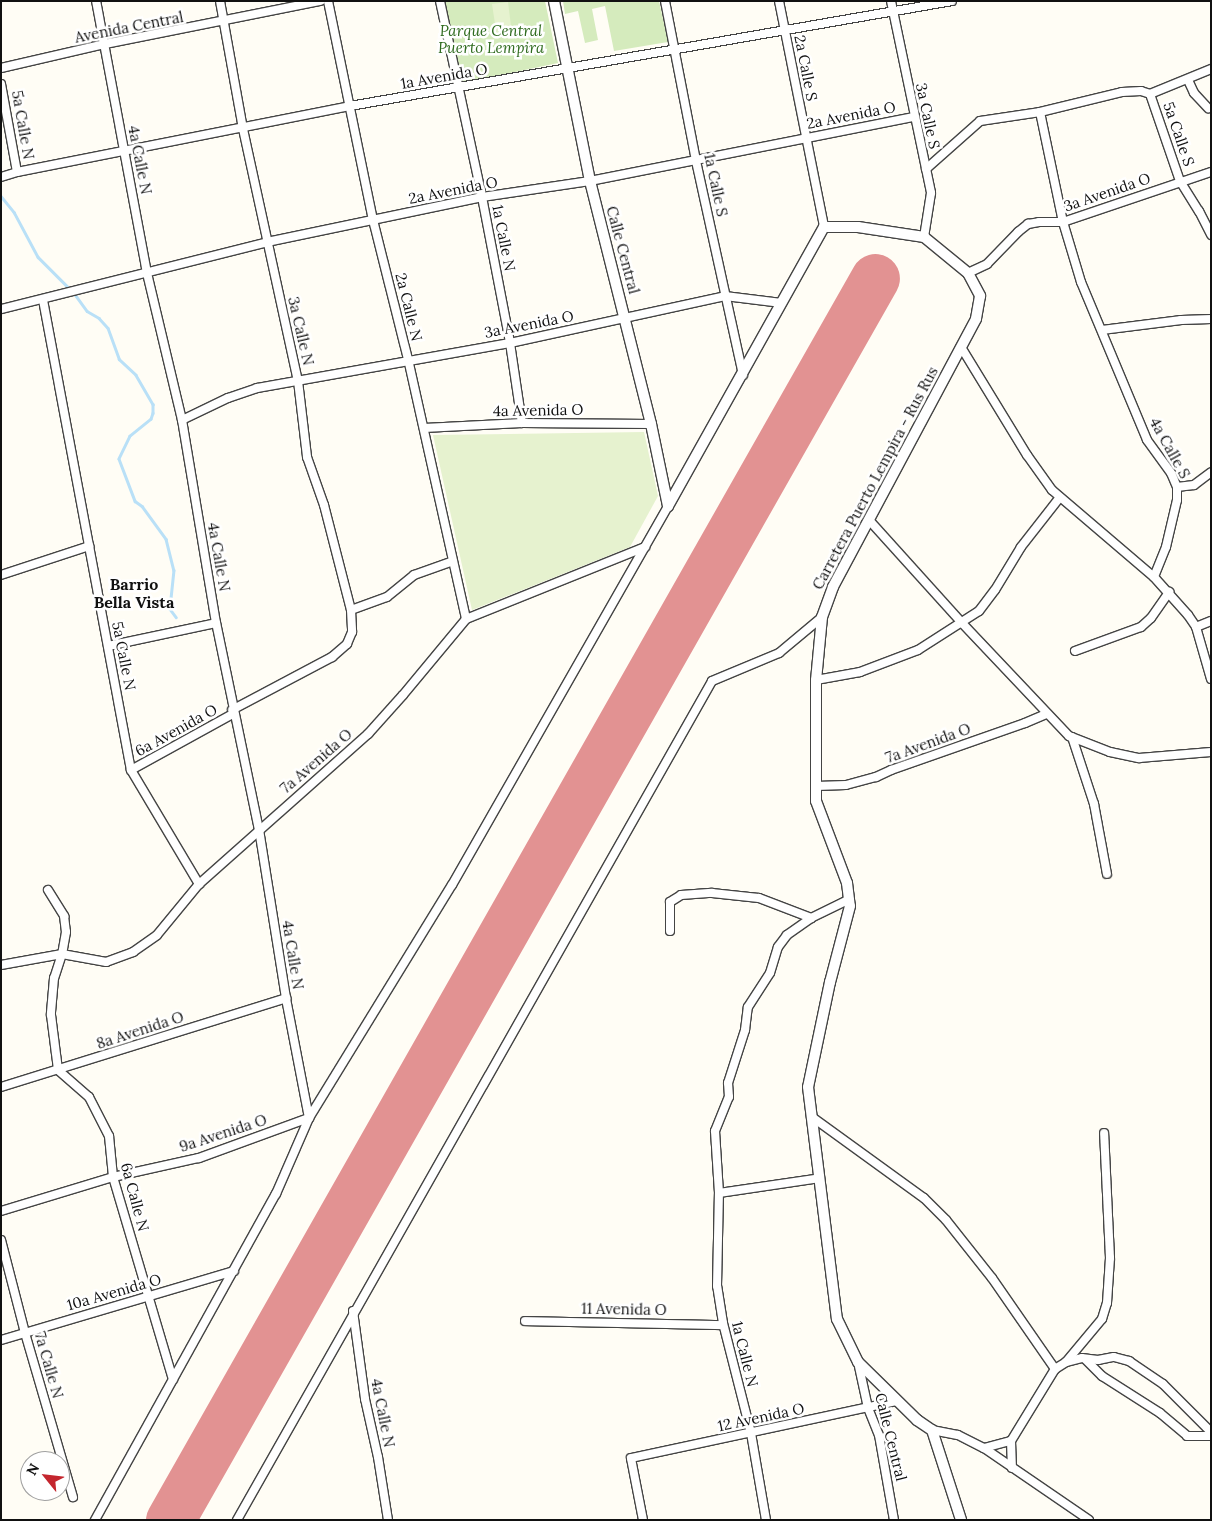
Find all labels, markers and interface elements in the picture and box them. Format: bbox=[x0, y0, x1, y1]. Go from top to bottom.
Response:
street label: Avenida Central bbox=[73, 8, 185, 46]
park label: Parque Central Puerto Lempira bbox=[438, 21, 544, 56]
street label: 2a Calle S bbox=[791, 34, 821, 102]
street label: 1a Avenida O bbox=[399, 60, 489, 92]
street label: 3a Calle S bbox=[912, 81, 944, 151]
street label: 5a Calle N bbox=[8, 89, 38, 161]
street label: 2a Avenida O bbox=[805, 98, 897, 132]
street label: 5a Calle S bbox=[1160, 99, 1198, 169]
street label: 4a Calle N bbox=[125, 124, 155, 196]
street label: 1a Calle S bbox=[701, 152, 731, 218]
street label: 3a Avenida O bbox=[1061, 169, 1153, 215]
street label: 2a Avenida O bbox=[407, 173, 499, 207]
street label: 1a Calle N bbox=[489, 203, 519, 273]
street label: Calle Central bbox=[603, 204, 643, 296]
street label: 2a Calle N bbox=[392, 271, 426, 343]
street label: 3a Calle N bbox=[284, 295, 318, 367]
street label: 3a Avenida O bbox=[483, 307, 575, 341]
street label: Carretera Puerto Lempira - Rus Rus bbox=[808, 364, 942, 592]
street label: 4a Avenida O bbox=[493, 400, 583, 420]
street label: 4a Calle S bbox=[1146, 414, 1194, 482]
street label: 4a Calle N bbox=[204, 521, 234, 593]
district label: Barrio Bella Vista bbox=[94, 574, 174, 612]
street label: 5a Calle N bbox=[109, 620, 139, 692]
street label: 6a Avenida O bbox=[132, 700, 220, 760]
street label: 7a Avenida O bbox=[883, 719, 973, 767]
street label: 7a Avenida O bbox=[276, 725, 356, 797]
street label: 4a Calle N bbox=[279, 919, 307, 991]
street label: 8a Avenida O bbox=[94, 1007, 186, 1053]
street label: 9a Avenida O bbox=[177, 1110, 269, 1156]
street label: 6a Calle N bbox=[117, 1161, 153, 1233]
street label: 10a Avenida O bbox=[65, 1270, 163, 1314]
street label: 11 Avenida O bbox=[581, 1299, 667, 1319]
street label: 1a Calle N bbox=[728, 1319, 762, 1389]
street label: 7a Calle N bbox=[31, 1330, 67, 1400]
street label: 4a Calle N bbox=[368, 1377, 398, 1449]
street label: Calle Central bbox=[871, 1391, 911, 1483]
street label: 12 Avenida O bbox=[716, 1399, 806, 1435]
north arrow bbox=[20, 1451, 70, 1501]
text: N bbox=[22, 1460, 43, 1478]

